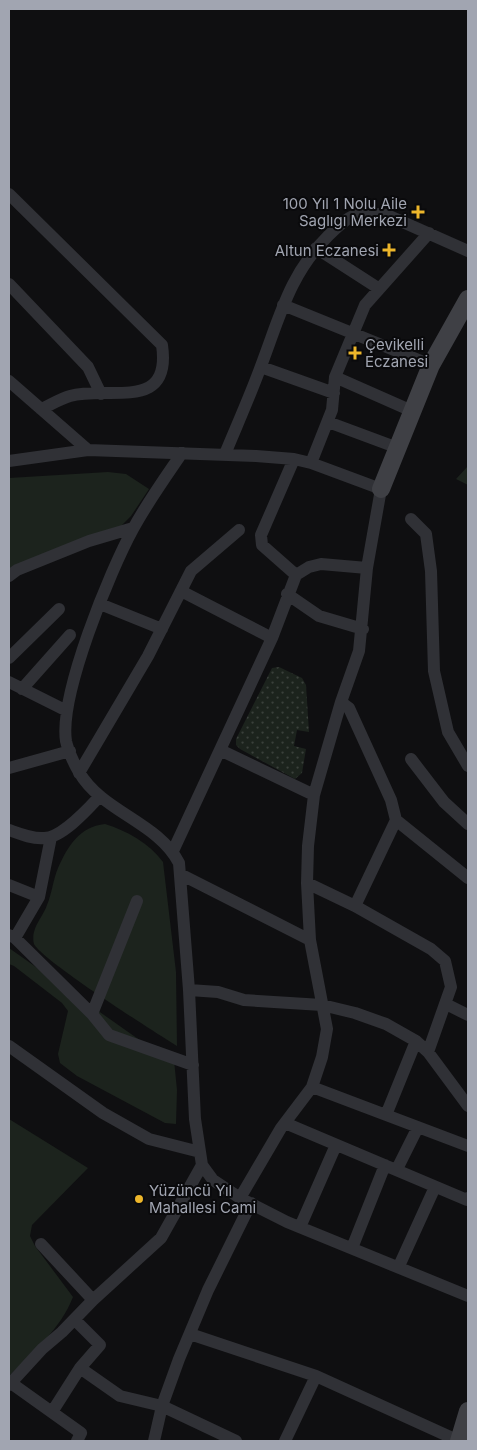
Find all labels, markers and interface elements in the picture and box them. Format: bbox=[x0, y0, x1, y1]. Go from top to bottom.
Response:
place label: 100 Yıl 1 Nolu Aile Saglıgı Merkezi bbox=[283, 194, 407, 230]
marker: 100 Yıl 1 Nolu Aile Saglıgı Merkezi bbox=[411, 205, 425, 219]
place label: Altun Eczanesi bbox=[275, 241, 379, 260]
marker: Altun Eczanesi bbox=[383, 244, 395, 256]
place label: Çevikelli Eczanesi bbox=[365, 335, 428, 371]
marker: Çevikelli Eczanesi bbox=[349, 347, 361, 359]
place label: Yüzüncü Yıl Mahallesi Cami bbox=[149, 1181, 256, 1217]
marker: Yüzüncü Yıl Mahallesi Cami bbox=[133, 1193, 145, 1205]

